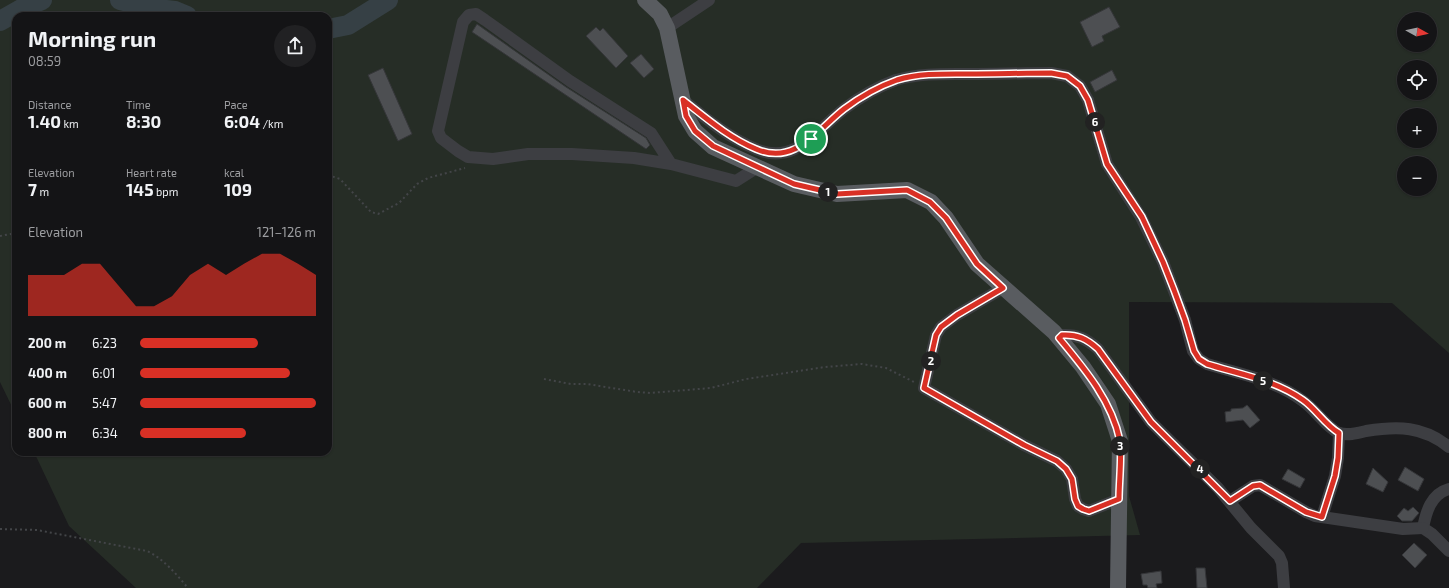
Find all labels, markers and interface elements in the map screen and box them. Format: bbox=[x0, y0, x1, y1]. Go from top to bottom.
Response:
north arrow bbox=[1397, 12, 1437, 52]
map controls bbox=[1397, 12, 1437, 196]
text: Morning run bbox=[28, 25, 156, 51]
button: share bbox=[274, 25, 316, 67]
text: 08:59 bbox=[28, 53, 61, 69]
button: locate bbox=[1397, 60, 1437, 100]
text: Distance bbox=[28, 98, 71, 111]
text: Time bbox=[126, 98, 151, 111]
text: Pace bbox=[224, 98, 248, 111]
button: + bbox=[1397, 108, 1437, 148]
text: 1.40 bbox=[28, 111, 61, 131]
text: 8:30 bbox=[126, 111, 161, 131]
text: 6:04 bbox=[224, 111, 260, 131]
pin: 6 bbox=[1085, 112, 1105, 132]
text: 6 bbox=[1092, 115, 1098, 128]
text: km bbox=[61, 117, 79, 130]
text: /km bbox=[260, 117, 283, 130]
pin bbox=[794, 122, 828, 156]
icon: arrive bbox=[800, 128, 822, 150]
button: − bbox=[1397, 156, 1437, 196]
text: Elevation bbox=[28, 166, 75, 179]
text: Heart rate bbox=[126, 166, 177, 179]
text: kcal bbox=[224, 166, 244, 179]
text: 7 bbox=[28, 179, 37, 199]
text: 145 bbox=[126, 179, 154, 199]
text: 109 bbox=[224, 179, 252, 199]
pin: 1 bbox=[818, 182, 838, 202]
text: m bbox=[37, 185, 49, 198]
text: bpm bbox=[154, 185, 178, 198]
text: 1 bbox=[826, 185, 830, 198]
text: Elevation bbox=[28, 224, 83, 240]
text: 121–126 m bbox=[257, 224, 316, 240]
text: 200 m bbox=[28, 335, 66, 351]
text: 6:23 bbox=[92, 335, 117, 351]
pin: 2 bbox=[921, 351, 941, 371]
text: 2 bbox=[928, 354, 934, 367]
text: 400 m bbox=[28, 365, 67, 381]
text: 6:01 bbox=[92, 365, 116, 381]
pin: 5 bbox=[1253, 371, 1273, 391]
text: 5 bbox=[1260, 374, 1266, 387]
text: 600 m bbox=[28, 395, 66, 411]
text: 5:47 bbox=[92, 395, 117, 411]
text: 800 m bbox=[28, 425, 67, 441]
text: 6:34 bbox=[92, 425, 118, 441]
pin: 3 bbox=[1110, 436, 1130, 456]
text: 3 bbox=[1117, 439, 1123, 452]
pin: 4 bbox=[1190, 459, 1210, 479]
text: 4 bbox=[1196, 462, 1204, 475]

